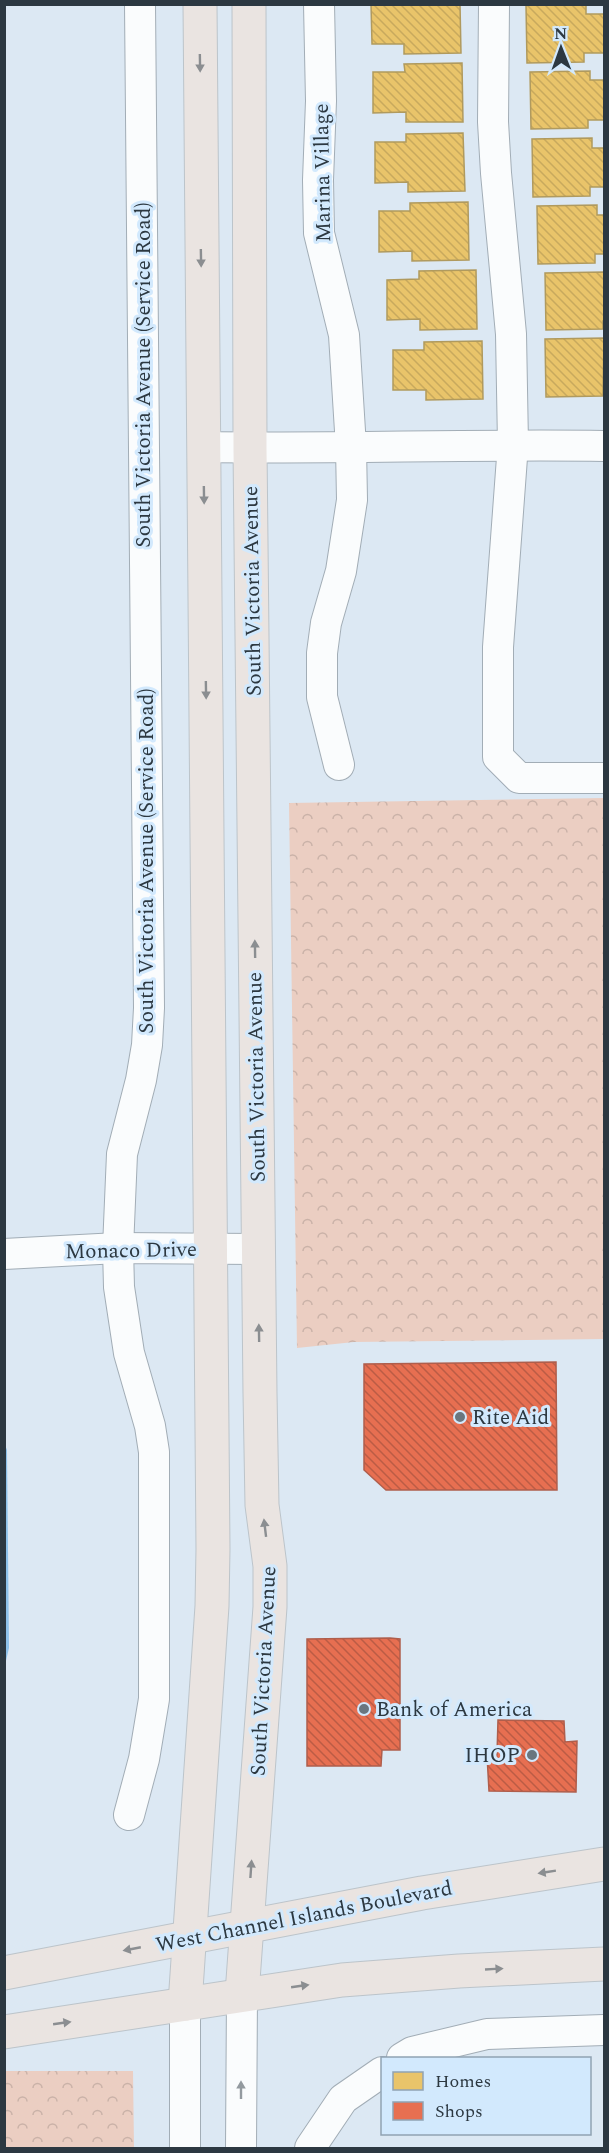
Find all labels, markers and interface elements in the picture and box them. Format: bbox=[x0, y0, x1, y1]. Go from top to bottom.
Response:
north arrow bbox=[531, 18, 591, 78]
text: N bbox=[554, 22, 567, 46]
one-way arrow bbox=[196, 53, 205, 72]
street label: Marina Village bbox=[306, 103, 340, 243]
street label: South Victoria Avenue (Service Road) bbox=[128, 202, 160, 548]
one-way arrow bbox=[196, 248, 206, 267]
one-way arrow bbox=[199, 485, 209, 504]
street label: South Victoria Avenue bbox=[235, 486, 271, 696]
one-way arrow bbox=[201, 680, 211, 699]
street label: South Victoria Avenue (Service Road) bbox=[131, 688, 163, 1034]
one-way arrow bbox=[250, 939, 260, 958]
street label: South Victoria Avenue bbox=[239, 972, 275, 1182]
street label: Monaco Drive bbox=[65, 1234, 197, 1268]
one-way arrow bbox=[254, 1323, 264, 1342]
place label: Rite Aid bbox=[472, 1402, 549, 1434]
marker: Rite Aid bbox=[453, 1410, 467, 1424]
one-way arrow bbox=[260, 1518, 270, 1537]
street label: South Victoria Avenue bbox=[243, 1565, 285, 1777]
place label: Bank of America bbox=[376, 1694, 533, 1726]
marker: Bank of America bbox=[357, 1702, 371, 1716]
place label: IHOP bbox=[464, 1740, 520, 1772]
marker: IHOP bbox=[525, 1748, 539, 1762]
one-way arrow bbox=[247, 1859, 256, 1878]
one-way arrow bbox=[537, 1868, 556, 1877]
street label: West Channel Islands Boulevard bbox=[153, 1873, 455, 1961]
one-way arrow bbox=[122, 1945, 141, 1954]
one-way arrow bbox=[485, 1964, 504, 1973]
one-way arrow bbox=[291, 1981, 310, 1990]
one-way arrow bbox=[53, 2019, 72, 2028]
legend bbox=[381, 2057, 591, 2135]
text: Homes bbox=[435, 2068, 491, 2095]
one-way arrow bbox=[236, 2081, 246, 2100]
text: Shops bbox=[435, 2098, 483, 2125]

